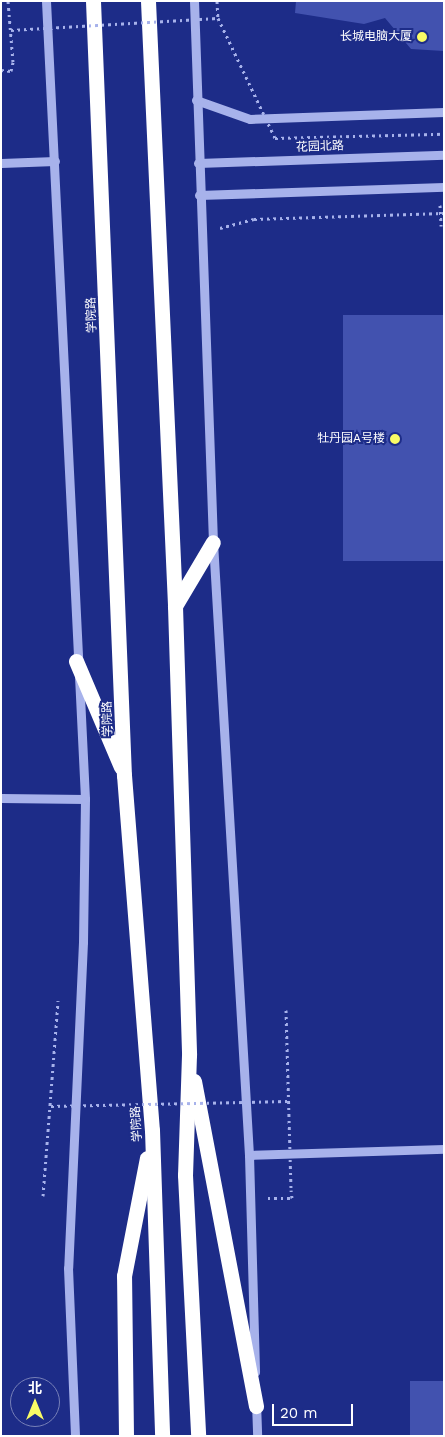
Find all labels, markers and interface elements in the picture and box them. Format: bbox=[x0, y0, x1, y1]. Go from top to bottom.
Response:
place label: 长城电脑大厦 bbox=[340, 30, 412, 44]
marker: 长城电脑大厦 bbox=[416, 31, 428, 43]
street label: 花园北路 bbox=[296, 139, 344, 155]
street label: 学院路 bbox=[84, 297, 100, 333]
place label: 牡丹园A号楼 bbox=[317, 432, 385, 446]
marker: 牡丹园A号楼 bbox=[389, 433, 401, 445]
street label: 学院路 bbox=[100, 701, 116, 737]
street label: 学院路 bbox=[129, 1106, 145, 1142]
north arrow bbox=[10, 1377, 60, 1427]
text: 北 bbox=[28, 1380, 42, 1396]
scale bar bbox=[275, 1394, 356, 1426]
text: 20 m bbox=[280, 1404, 318, 1422]

